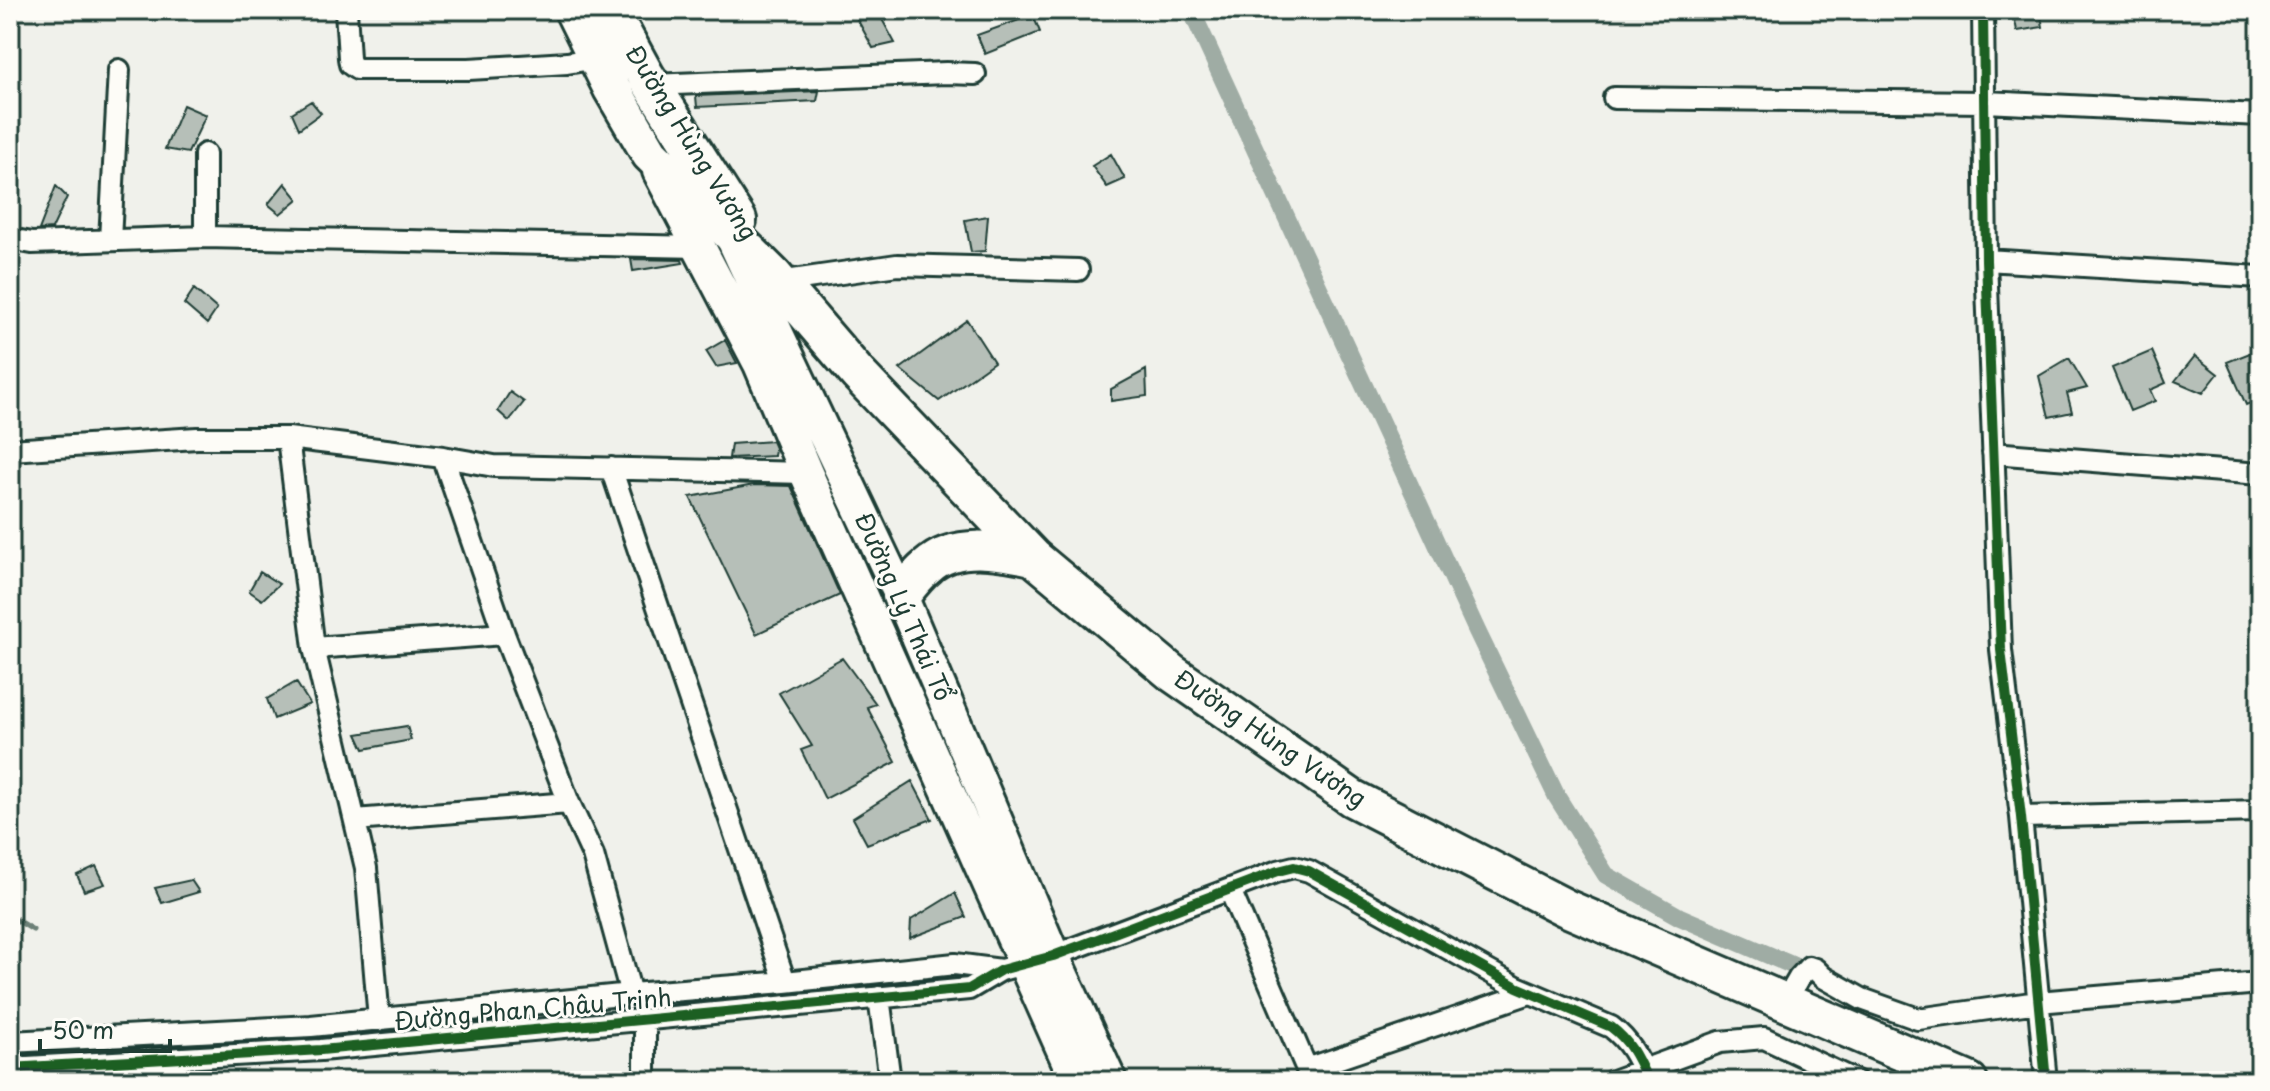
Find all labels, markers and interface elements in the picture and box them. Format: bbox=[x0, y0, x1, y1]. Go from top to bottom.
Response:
street label: Đường Hùng Vương bbox=[618, 37, 768, 247]
street label: Đường Lý Thái Tổ bbox=[847, 506, 963, 706]
street label: Đường Hùng Vương bbox=[1168, 660, 1374, 815]
street label: Đường Phan Châu Trinh bbox=[393, 978, 673, 1038]
scale bar bbox=[40, 1003, 170, 1053]
text: 50 m bbox=[52, 1011, 114, 1047]

